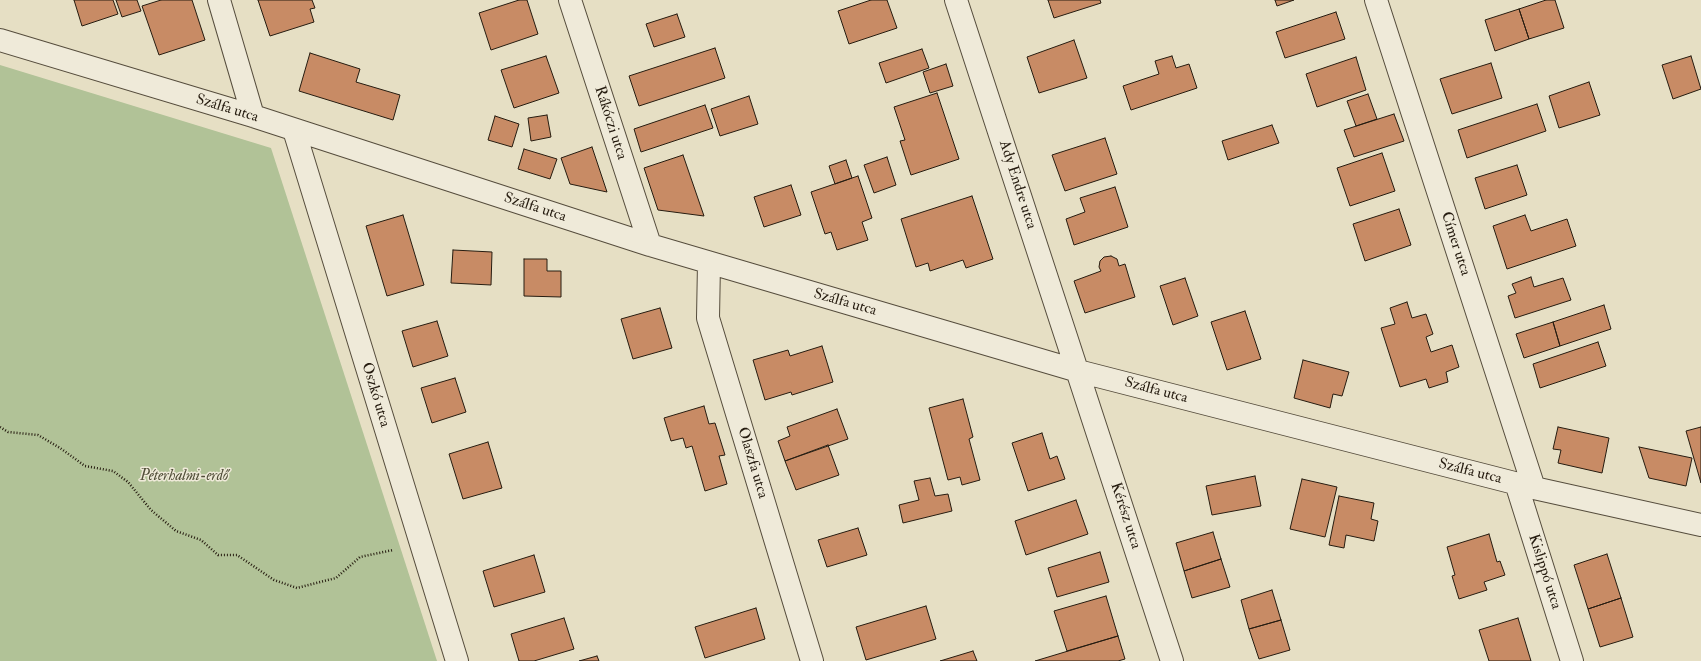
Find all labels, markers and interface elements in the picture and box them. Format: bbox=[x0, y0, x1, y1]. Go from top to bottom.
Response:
street label: Rákóczi utca bbox=[590, 84, 630, 162]
street label: Szálfa utca bbox=[194, 91, 260, 127]
street label: Ady Endre utca bbox=[994, 138, 1040, 232]
street label: Szálfa utca bbox=[502, 189, 568, 227]
street label: Címer utca bbox=[1436, 210, 1474, 278]
street label: Szálfa utca bbox=[811, 285, 879, 321]
street label: Oszkó utca bbox=[357, 361, 393, 429]
street label: Szálfa utca bbox=[1122, 374, 1190, 408]
street label: Olaszfa utca bbox=[733, 425, 771, 501]
street label: Szálfa utca bbox=[1437, 455, 1503, 489]
park label: Péterhalmi-erdő bbox=[140, 468, 228, 486]
street label: Kérész utca bbox=[1106, 481, 1144, 551]
street label: Kislippó utca bbox=[1523, 532, 1565, 612]

